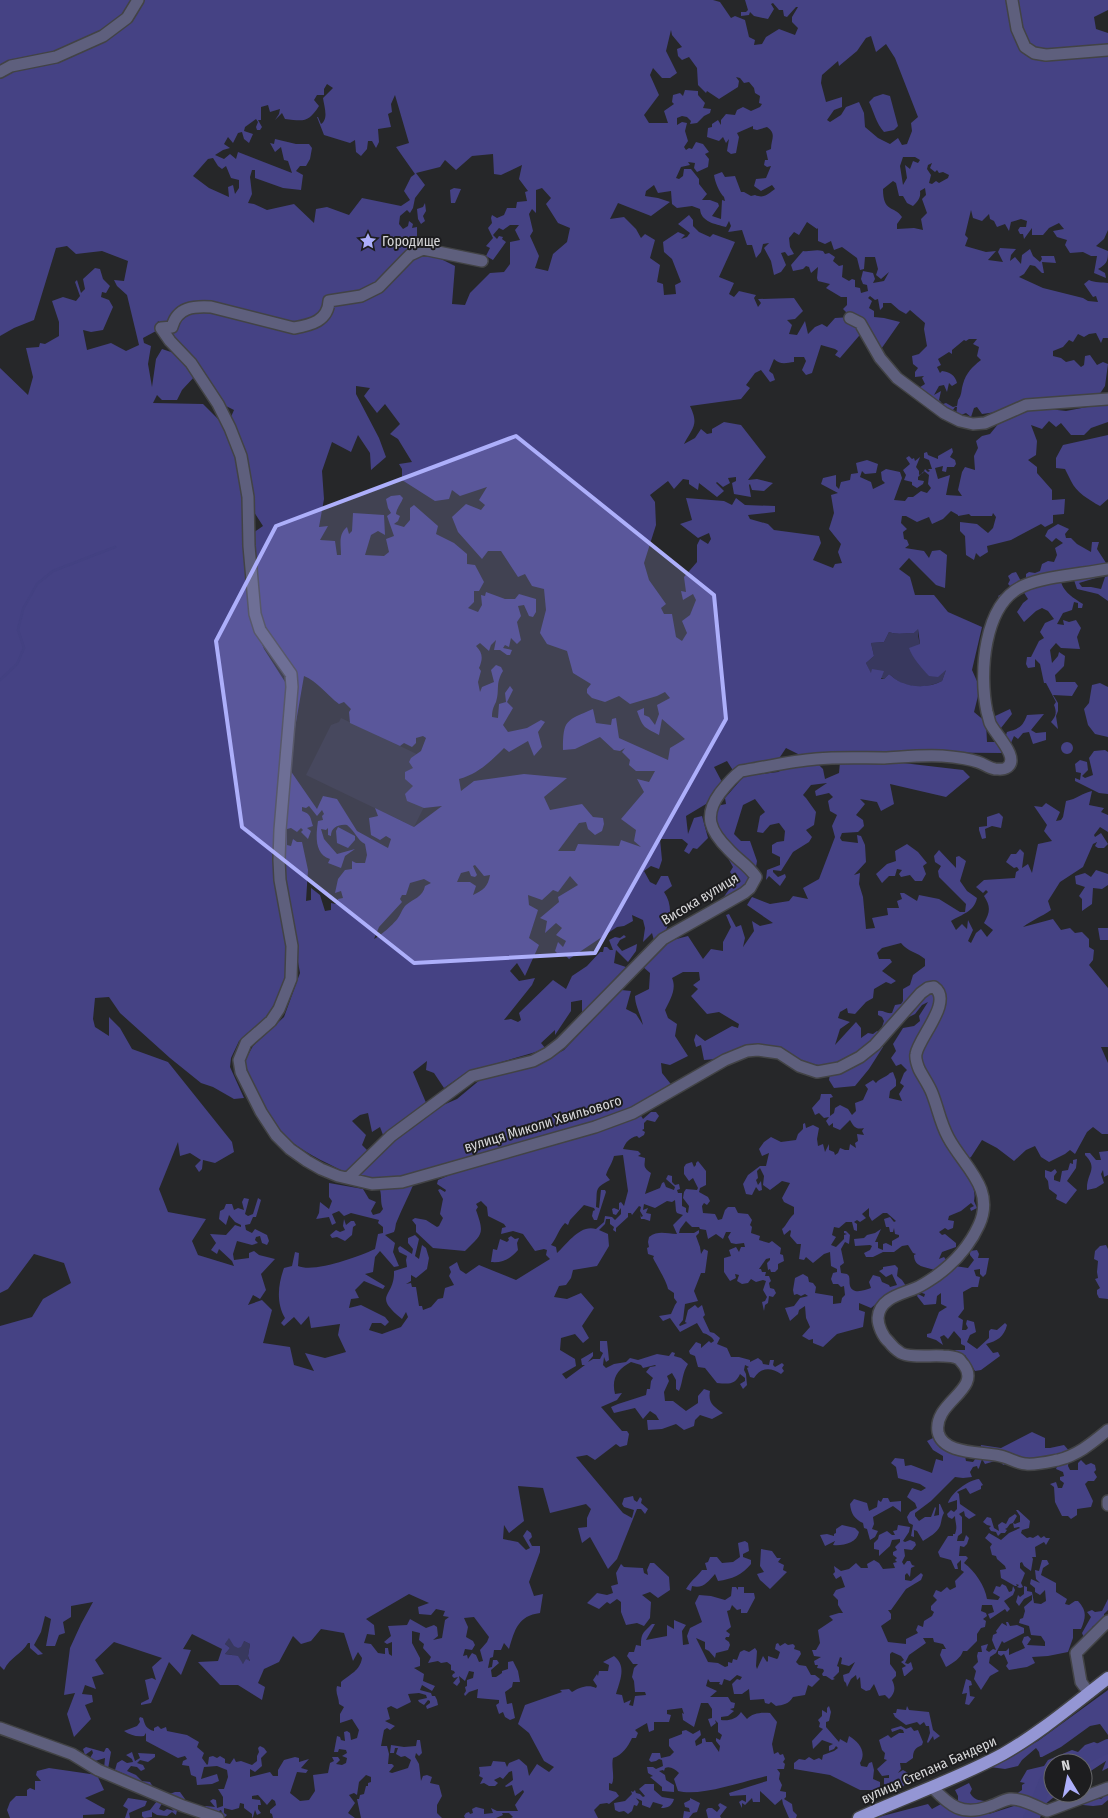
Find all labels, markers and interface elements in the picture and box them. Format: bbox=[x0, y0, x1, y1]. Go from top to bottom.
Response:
place icon: Городище bbox=[358, 231, 378, 251]
place label: Городище bbox=[382, 233, 441, 250]
street label: Висока вулиця bbox=[658, 869, 742, 929]
street label: вулиця Миколи Хвильового bbox=[462, 1092, 624, 1156]
street label: вулиця Степана Бандери bbox=[859, 1732, 999, 1808]
north arrow bbox=[1043, 1753, 1093, 1803]
text: N bbox=[1060, 1757, 1071, 1775]

